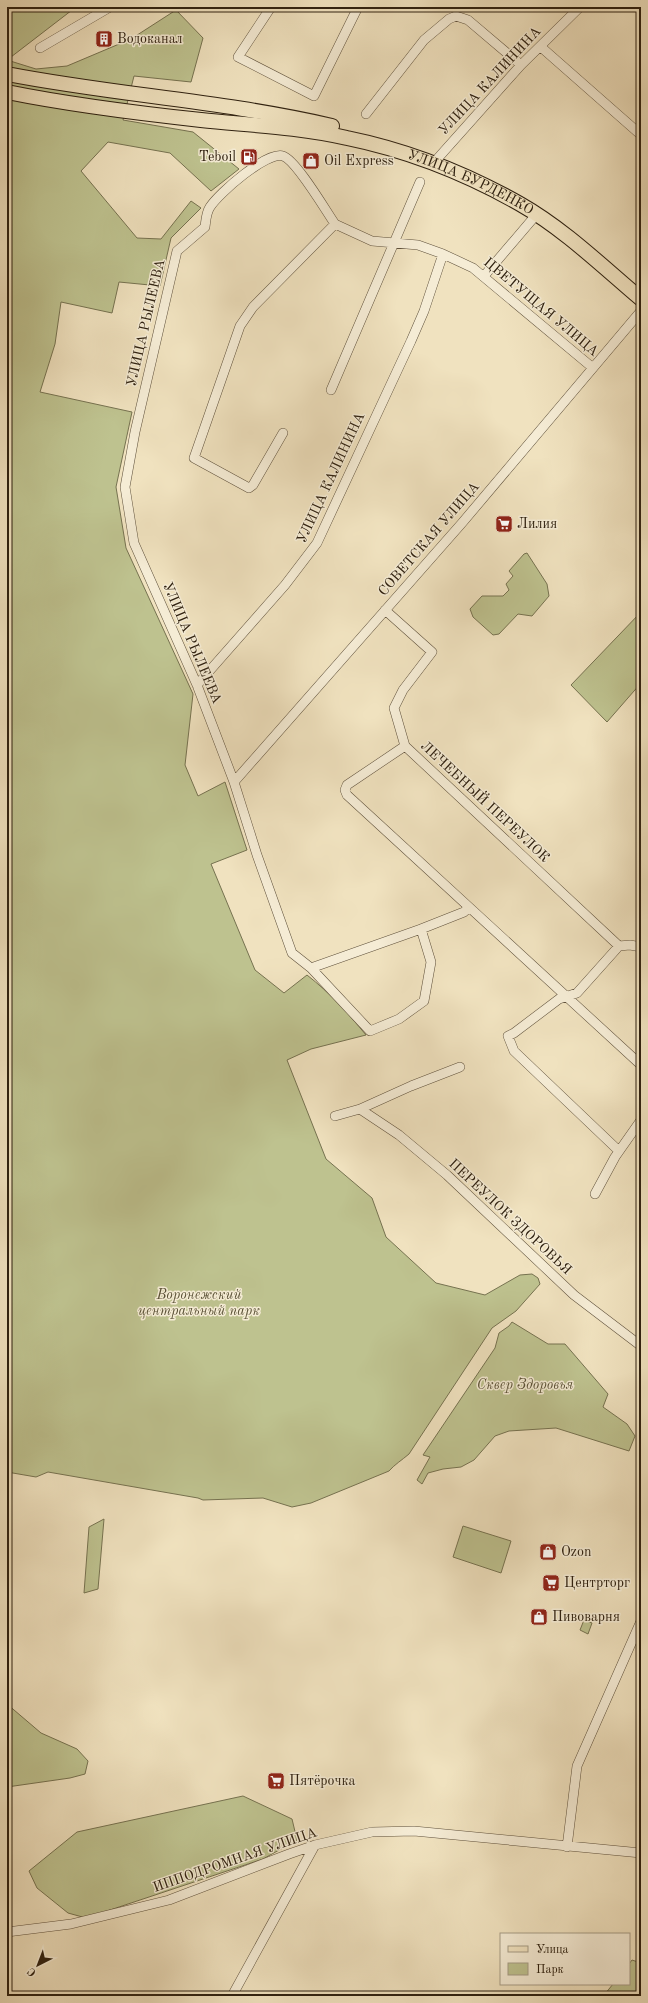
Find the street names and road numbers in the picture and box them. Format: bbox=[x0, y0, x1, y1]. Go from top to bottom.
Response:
street label: УЛИЦА КАЛИНИНА bbox=[436, 24, 544, 138]
street label: УЛИЦА БУРДЕНКО bbox=[406, 148, 536, 217]
street label: ЦВЕТУЩАЯ УЛИЦА bbox=[481, 255, 601, 359]
street label: УЛИЦА РЫЛЕЕВА bbox=[124, 258, 168, 388]
street label: УЛИЦА КАЛИНИНА bbox=[295, 410, 368, 546]
street label: СОВЕТСКАЯ УЛИЦА bbox=[376, 479, 482, 599]
street label: УЛИЦА РЫЛЕЕВА bbox=[160, 580, 224, 706]
street label: ЛЕЧЕБНЫЙ ПЕРЕУЛОК bbox=[418, 736, 555, 865]
street label: ПЕРЕУЛОК ЗДОРОВЬЯ bbox=[446, 1157, 574, 1277]
street label: ИППОДРОМНАЯ УЛИЦА bbox=[151, 1825, 319, 1895]

